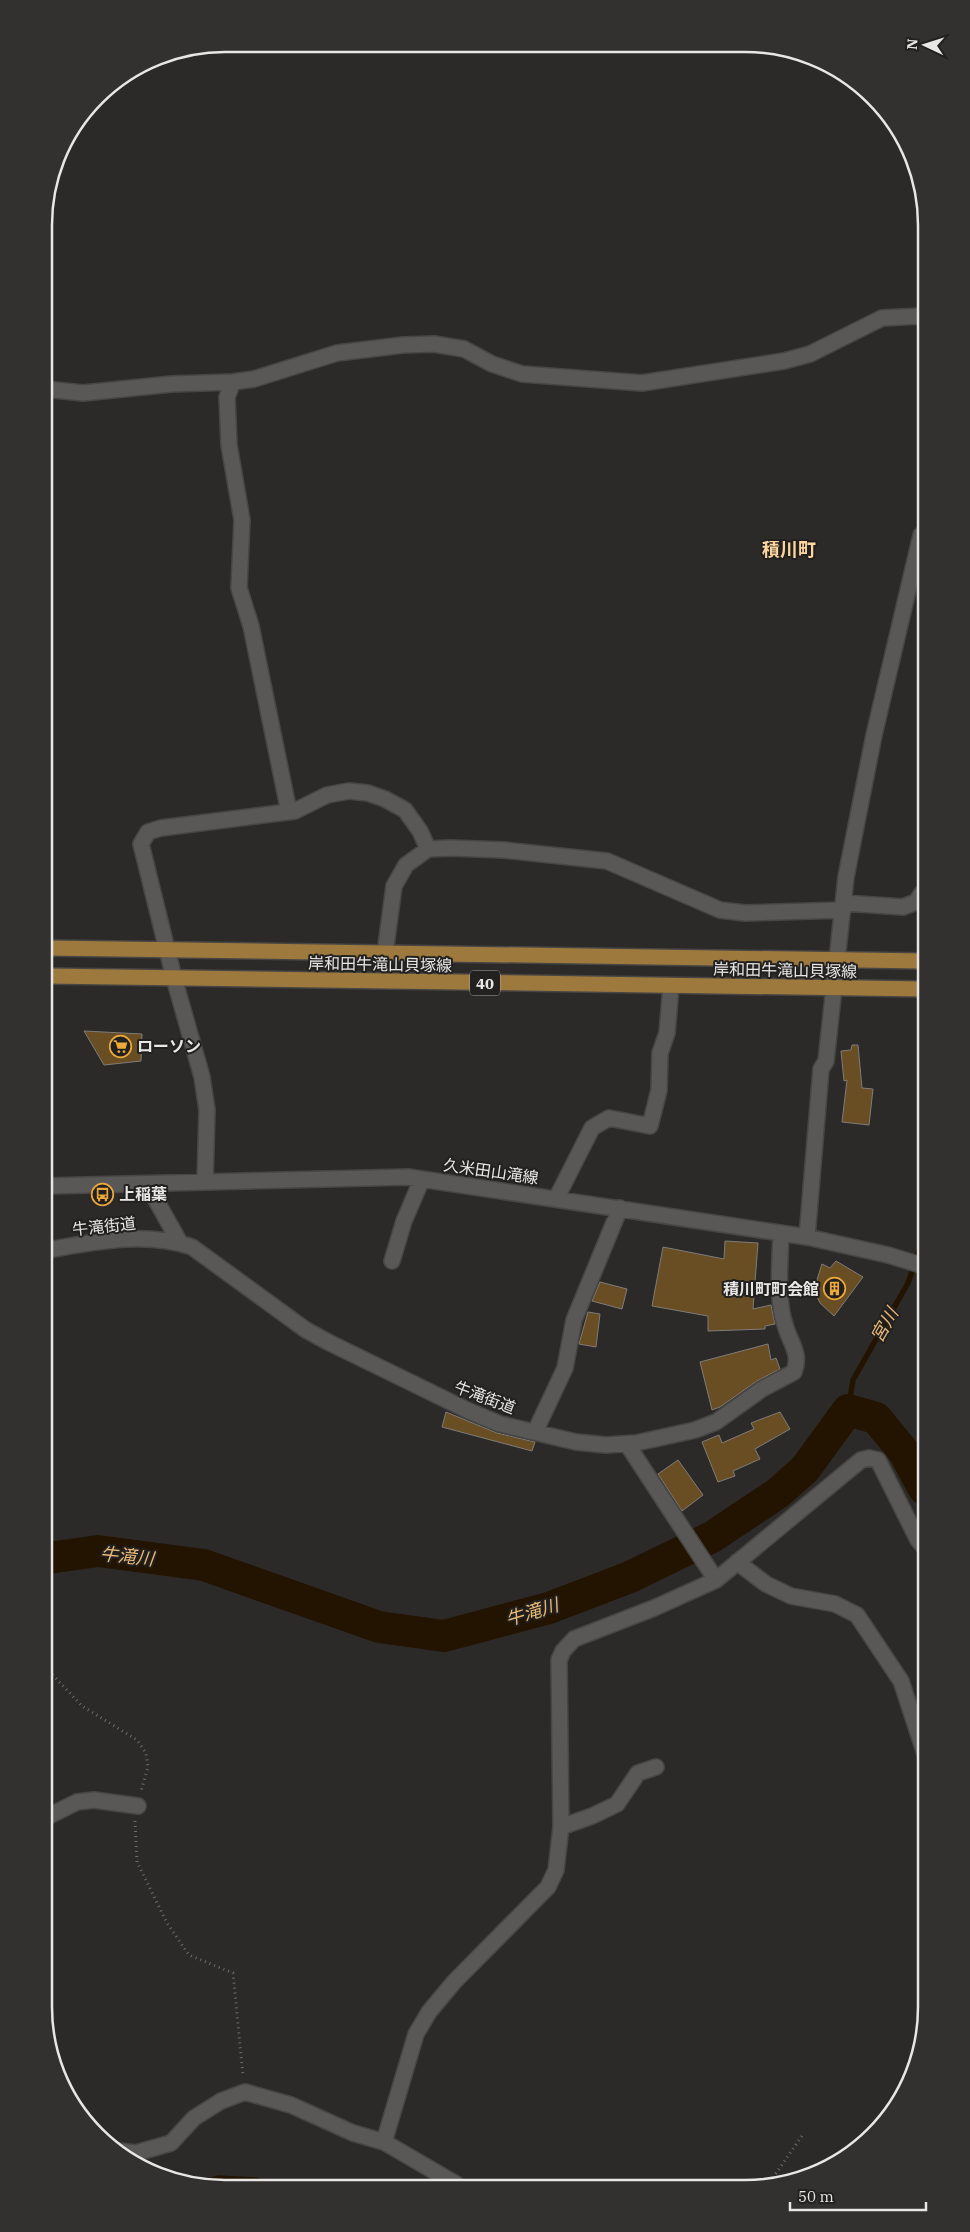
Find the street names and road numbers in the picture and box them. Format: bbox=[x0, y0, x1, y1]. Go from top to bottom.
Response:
street label: 岸和田牛滝山貝塚線 bbox=[308, 953, 452, 975]
street label: 岸和田牛滝山貝塚線 bbox=[713, 959, 857, 981]
road number: 40 bbox=[470, 970, 500, 996]
street label: 久米田山滝線 bbox=[442, 1154, 540, 1188]
street label: 牛滝街道 bbox=[71, 1213, 137, 1239]
street label: 牛滝街道 bbox=[452, 1376, 518, 1418]

